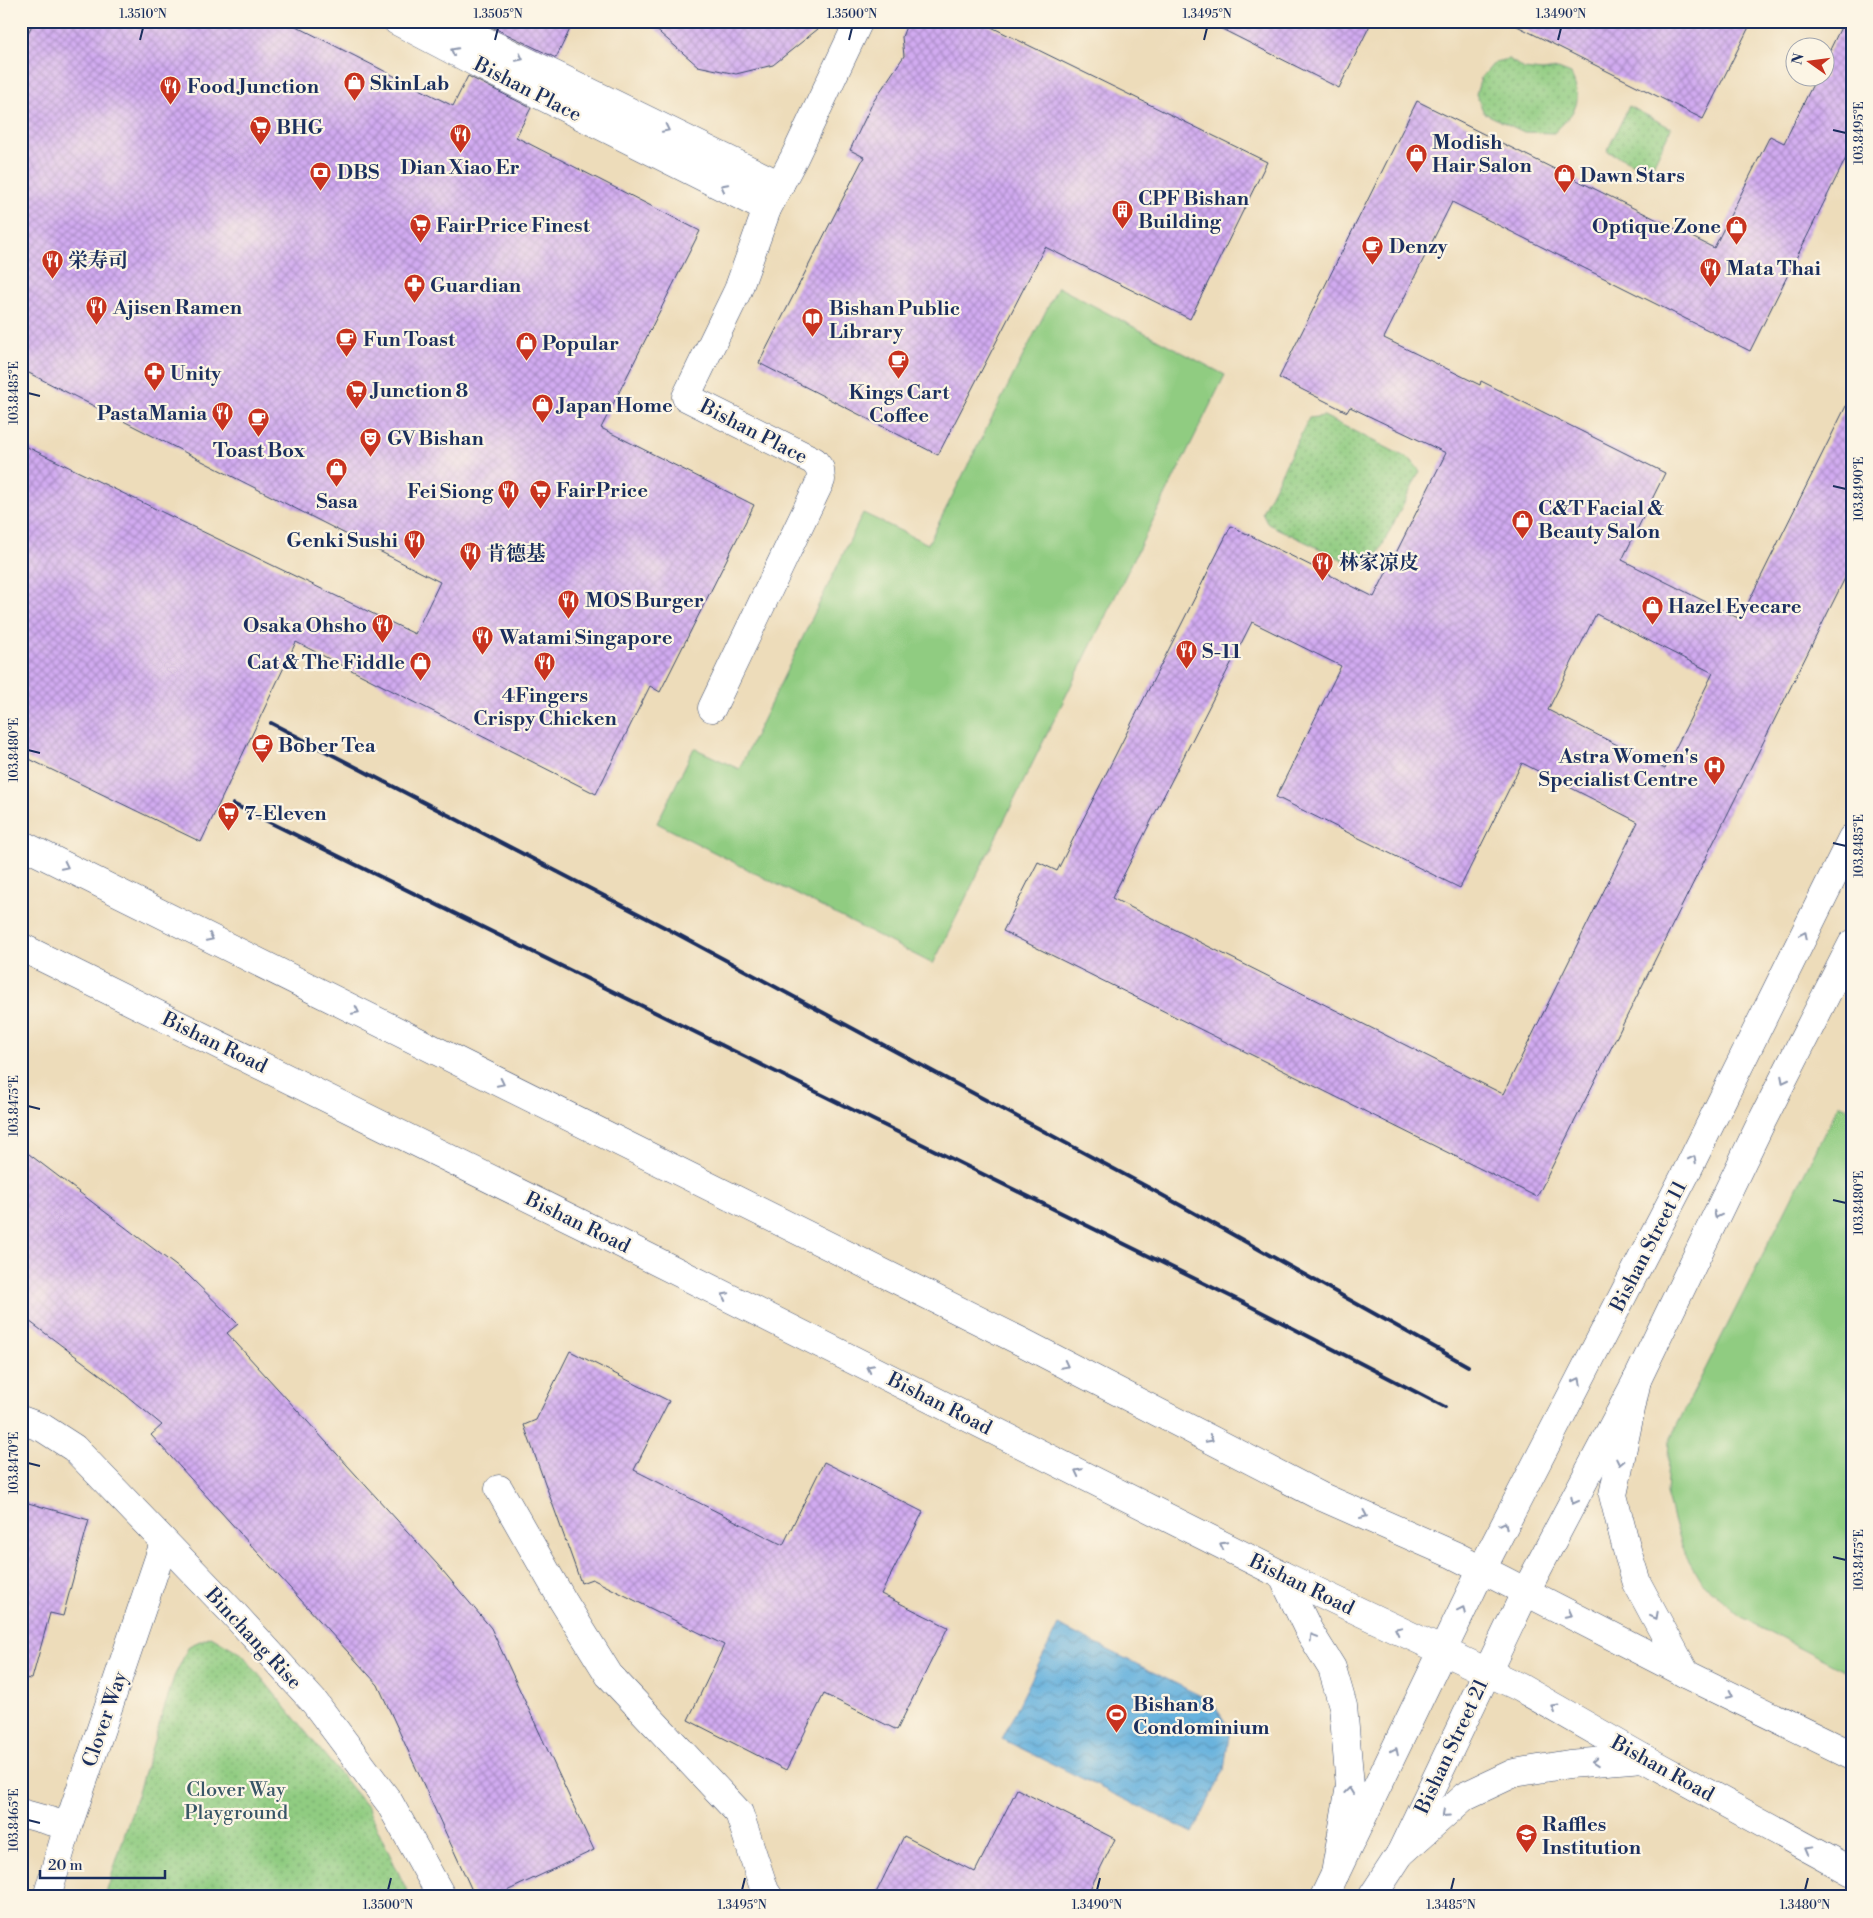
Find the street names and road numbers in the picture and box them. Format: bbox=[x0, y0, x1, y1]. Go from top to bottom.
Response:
street label: Bishan Place bbox=[468, 52, 585, 128]
street label: Bishan Place bbox=[694, 394, 811, 470]
street label: Bishan Road bbox=[157, 1007, 272, 1080]
street label: Bishan Street 11 bbox=[1605, 1177, 1693, 1317]
street label: Bishan Road bbox=[520, 1187, 635, 1260]
street label: Bishan Road bbox=[882, 1367, 996, 1442]
street label: Bishan Road bbox=[1244, 1549, 1359, 1622]
street label: Binchang Rise bbox=[199, 1582, 306, 1695]
street label: Clover Way bbox=[77, 1668, 134, 1771]
street label: Bishan Street 21 bbox=[1410, 1675, 1495, 1819]
street label: Bishan Road bbox=[1606, 1730, 1719, 1808]

